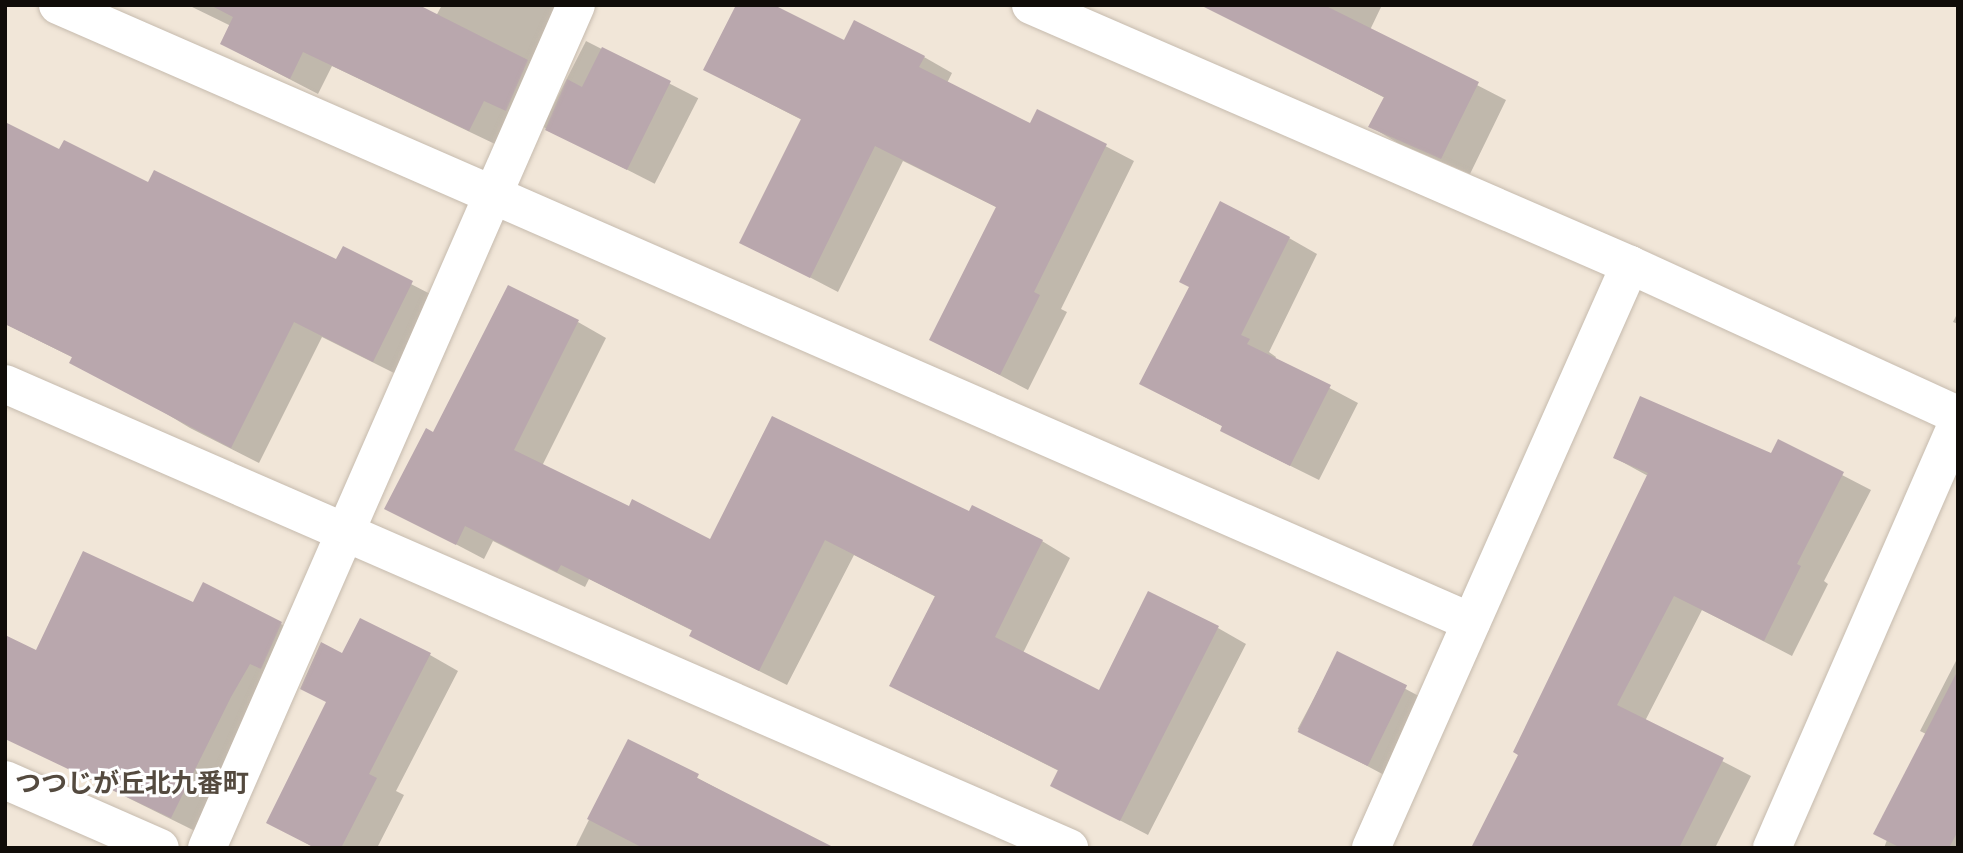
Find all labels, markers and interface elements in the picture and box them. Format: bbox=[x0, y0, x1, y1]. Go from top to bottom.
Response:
district label: つつじが丘北九番町 bbox=[15, 768, 249, 800]

